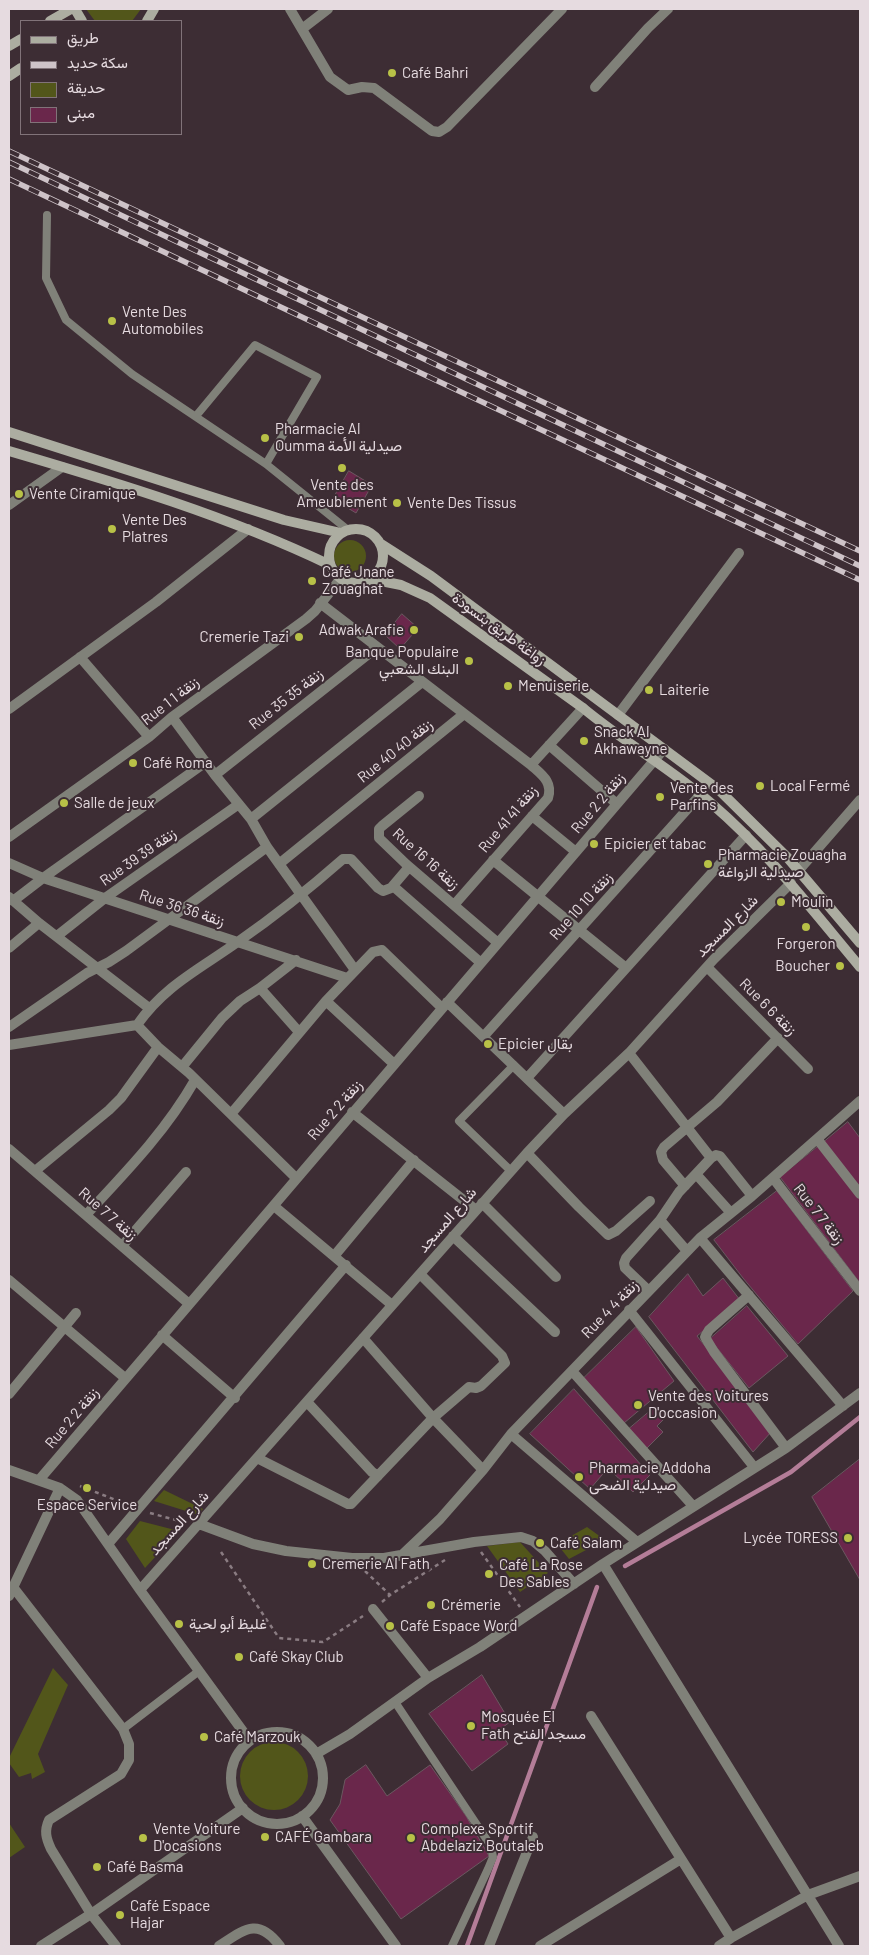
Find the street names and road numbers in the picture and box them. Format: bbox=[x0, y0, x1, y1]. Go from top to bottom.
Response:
street label: زواغة طريق بنسودة bbox=[449, 589, 549, 669]
street label: Rue 35 زنقة 35 bbox=[246, 665, 326, 733]
street label: Rue 1 زنقة 1 bbox=[138, 673, 202, 729]
street label: Rue 40 زنقة 40 bbox=[354, 715, 436, 787]
street label: Rue 2 زنقة 2 bbox=[567, 769, 629, 837]
street label: Rue 41 زنقة 41 bbox=[475, 782, 541, 856]
street label: Rue 39 زنقة 39 bbox=[96, 824, 180, 890]
street label: Rue 16 زنقة 16 bbox=[389, 824, 463, 894]
street label: Rue 10 زنقة 10 bbox=[546, 868, 616, 944]
street label: Rue 36 زنقة 36 bbox=[137, 886, 227, 930]
street label: شارع المسجد bbox=[692, 891, 762, 961]
street label: Rue 6 زنقة 6 bbox=[736, 975, 800, 1039]
street label: Rue 2 زنقة 2 bbox=[304, 1076, 366, 1144]
street label: Rue 7 زنقة 7 bbox=[790, 1180, 848, 1248]
street label: Rue 7 زنقة 7 bbox=[75, 1184, 141, 1244]
street label: شارع المسجد bbox=[414, 1184, 480, 1256]
street label: Rue 4 زنقة 4 bbox=[578, 1276, 642, 1342]
street label: Rue 2 زنقة 2 bbox=[41, 1384, 103, 1452]
street label: شارع المسجد bbox=[145, 1487, 213, 1559]

